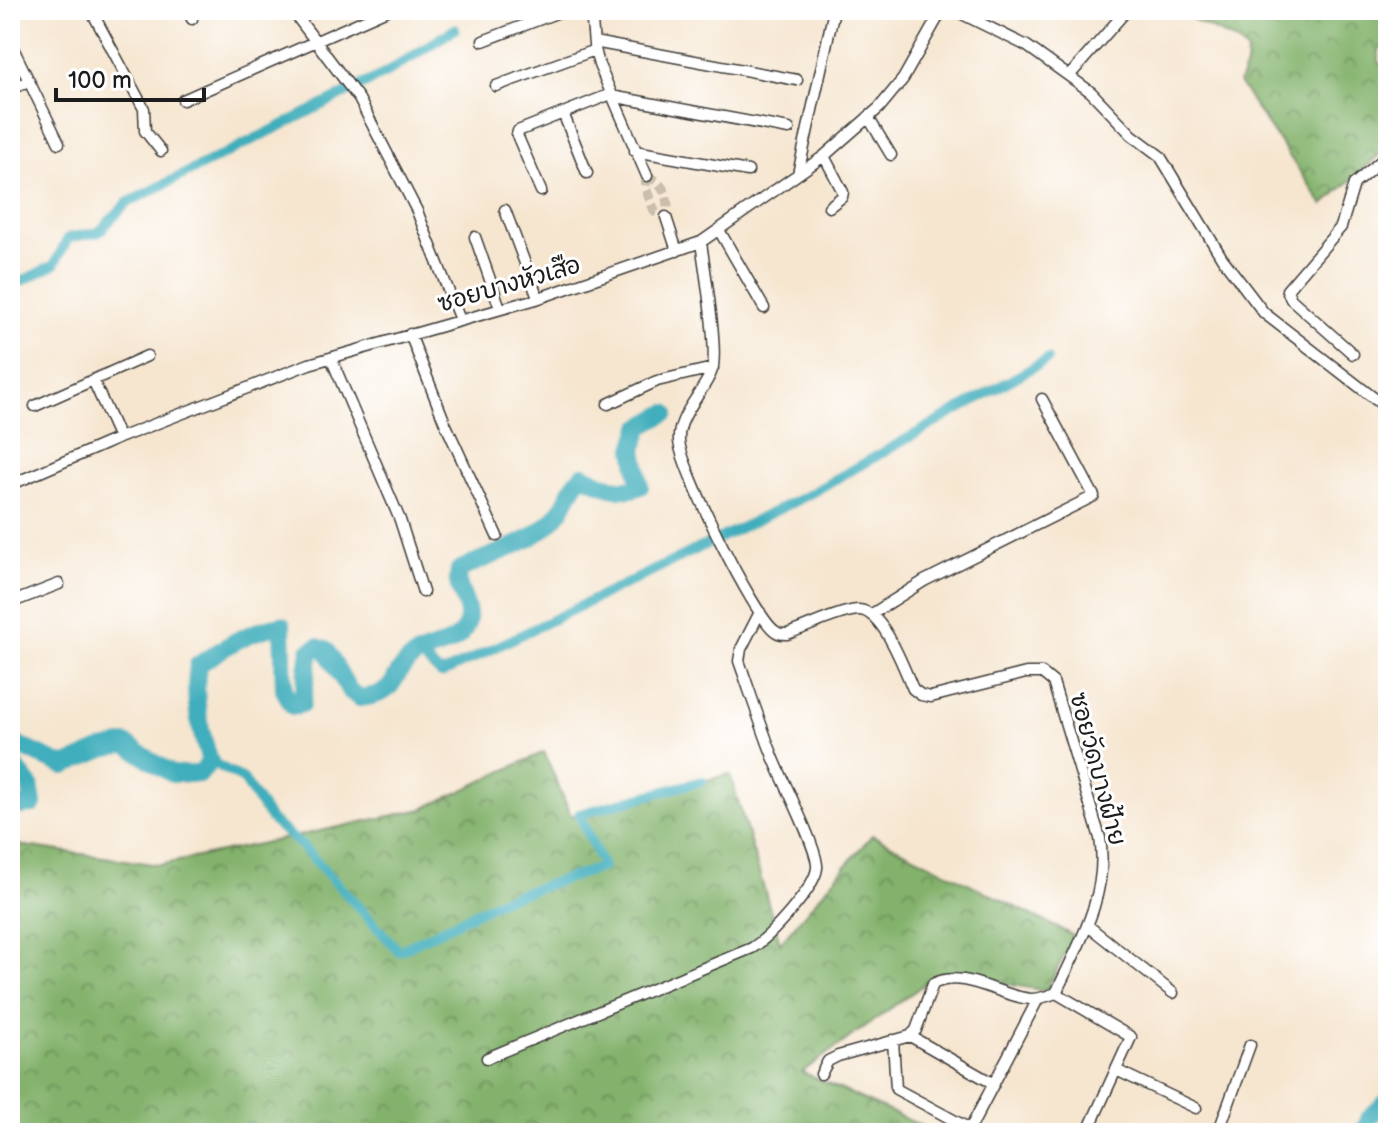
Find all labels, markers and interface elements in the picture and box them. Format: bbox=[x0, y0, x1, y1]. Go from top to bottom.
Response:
scale bar bbox=[56, 52, 204, 102]
text: 100 m bbox=[68, 66, 132, 95]
street label: ซอยบางหัวเสือ bbox=[434, 249, 584, 319]
street label: ซอยวัดบางฝ้าย bbox=[1063, 689, 1133, 849]

